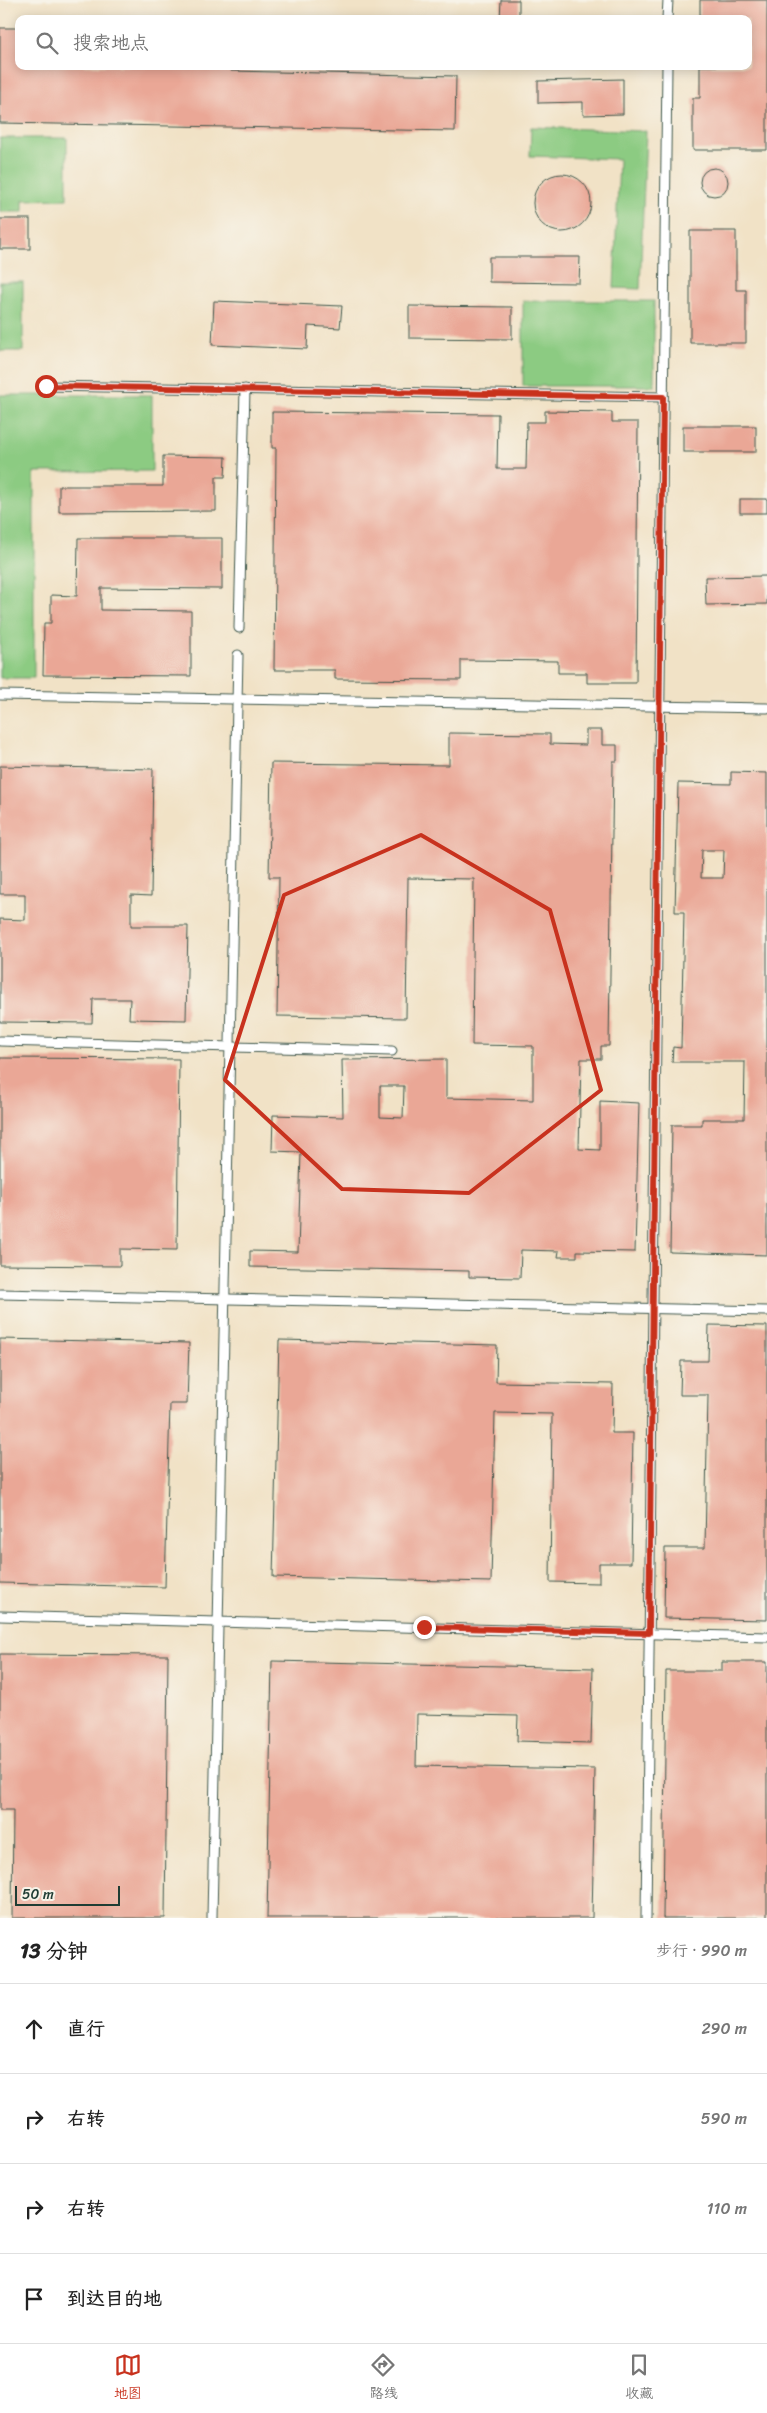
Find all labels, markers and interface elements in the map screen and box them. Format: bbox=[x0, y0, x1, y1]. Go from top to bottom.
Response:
search box bbox=[15, 15, 752, 70]
text: 搜索地点 bbox=[73, 26, 149, 59]
icon: search bbox=[33, 29, 61, 57]
route start bbox=[35, 375, 58, 398]
route end bbox=[413, 1616, 436, 1639]
text: 50 m bbox=[22, 1882, 54, 1907]
scale bar bbox=[15, 1883, 120, 1906]
text: 13 分钟 bbox=[20, 1932, 88, 1970]
text: 步行 · 990 m bbox=[656, 1936, 747, 1965]
text: 直行 bbox=[67, 2012, 105, 2045]
text: 290 m bbox=[701, 2014, 747, 2043]
icon: ahead bbox=[20, 2015, 48, 2043]
text: 右转 bbox=[67, 2102, 105, 2135]
text: 590 m bbox=[701, 2104, 747, 2133]
icon: right bbox=[20, 2105, 48, 2133]
text: 右转 bbox=[67, 2192, 105, 2225]
text: 110 m bbox=[707, 2194, 747, 2223]
icon: right bbox=[20, 2195, 48, 2223]
text: 到达目的地 bbox=[67, 2282, 162, 2315]
icon: arrive bbox=[20, 2285, 48, 2313]
tab: 地图 bbox=[114, 2351, 142, 2406]
tab: 路线 bbox=[369, 2351, 397, 2406]
tab: 收藏 bbox=[625, 2351, 653, 2406]

